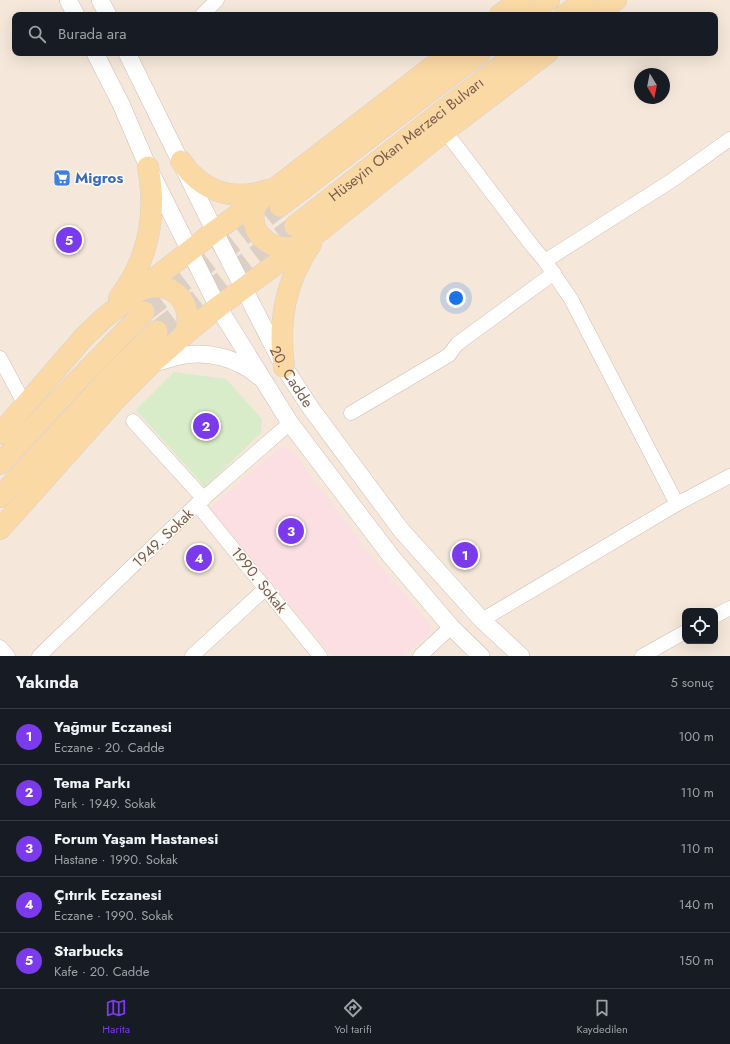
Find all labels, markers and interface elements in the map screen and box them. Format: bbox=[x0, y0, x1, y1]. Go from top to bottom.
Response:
search box bbox=[12, 12, 718, 56]
icon: search bbox=[26, 23, 48, 45]
text: Burada ara bbox=[58, 23, 126, 45]
north arrow bbox=[634, 68, 670, 104]
street label: Hüseyin Okan Merzeci Bulvarı bbox=[324, 72, 488, 207]
place label: Migros bbox=[75, 167, 123, 189]
supermarket icon: Migros bbox=[52, 168, 72, 188]
pin: 5 bbox=[56, 225, 82, 255]
your location bbox=[446, 288, 466, 308]
street label: 20. Cadde bbox=[264, 342, 319, 412]
pin: 2 bbox=[193, 411, 219, 441]
street label: 1949. Sokak bbox=[127, 503, 199, 573]
pin: 3 bbox=[278, 516, 304, 546]
pin: 1 bbox=[452, 540, 478, 570]
street label: 1990. Sokak bbox=[226, 542, 293, 618]
pin: 4 bbox=[186, 543, 212, 573]
map controls bbox=[682, 608, 718, 644]
button: locate bbox=[682, 608, 718, 644]
text: Yakında bbox=[16, 670, 79, 694]
text: 5 sonuç bbox=[671, 673, 714, 692]
text: Yağmur Eczanesi bbox=[54, 716, 172, 738]
text: 1 bbox=[26, 727, 32, 746]
text: 100 m bbox=[679, 727, 714, 746]
text: Eczane · 20. Cadde bbox=[54, 738, 165, 757]
text: Tema Parkı bbox=[54, 772, 130, 794]
text: 2 bbox=[25, 783, 33, 802]
text: 110 m bbox=[680, 783, 714, 802]
text: Park · 1949. Sokak bbox=[54, 794, 156, 813]
text: Forum Yaşam Hastanesi bbox=[54, 828, 218, 850]
text: 3 bbox=[25, 839, 33, 858]
text: 110 m bbox=[680, 839, 714, 858]
text: Hastane · 1990. Sokak bbox=[54, 850, 178, 869]
text: Çıtırık Eczanesi bbox=[54, 884, 162, 906]
text: 4 bbox=[24, 895, 34, 914]
text: 140 m bbox=[679, 895, 714, 914]
text: Eczane · 1990. Sokak bbox=[54, 906, 173, 925]
text: Starbucks bbox=[54, 940, 123, 962]
text: 5 bbox=[25, 951, 33, 970]
text: 150 m bbox=[679, 951, 714, 970]
text: Kafe · 20. Cadde bbox=[54, 962, 149, 981]
tab: Harita bbox=[102, 997, 130, 1037]
tab: Yol tarifi bbox=[334, 997, 372, 1037]
tab: Kaydedilen bbox=[576, 997, 628, 1037]

